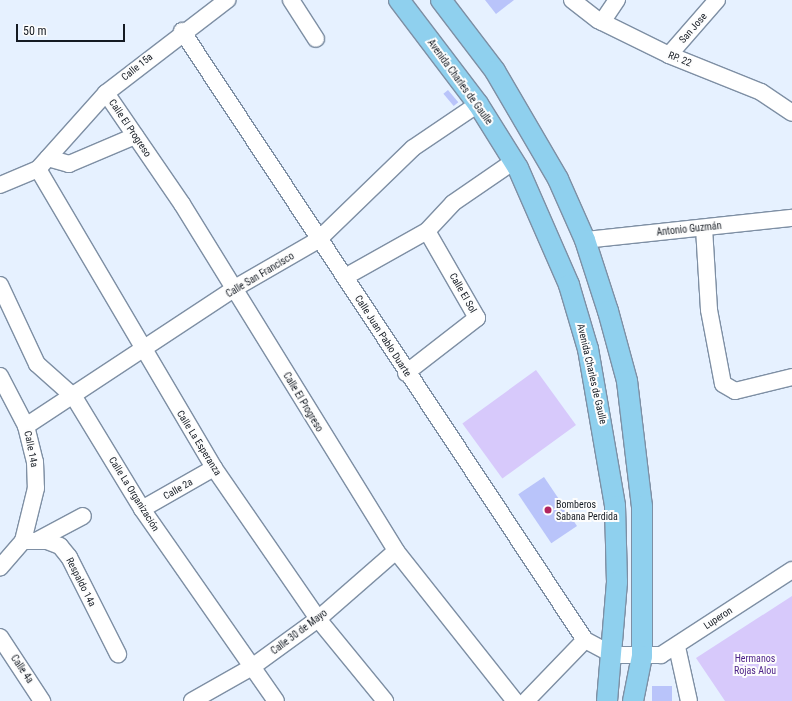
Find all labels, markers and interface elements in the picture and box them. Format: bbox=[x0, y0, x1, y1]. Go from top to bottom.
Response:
street label: San Jose bbox=[677, 10, 709, 46]
scale bar bbox=[18, 16, 127, 42]
text: 50 m bbox=[23, 24, 47, 38]
street label: Avenida Charles de Gaulle bbox=[425, 37, 495, 127]
street label: RP. 22 bbox=[667, 49, 693, 69]
street label: Calle 15a bbox=[119, 51, 155, 83]
street label: Calle El Progreso bbox=[106, 97, 154, 159]
street label: Antonio Guzmán bbox=[656, 220, 722, 238]
street label: Calle San Francisco bbox=[224, 250, 296, 300]
street label: Calle El Sol bbox=[447, 271, 479, 315]
street label: Calle Juan Pablo Duarte bbox=[352, 293, 414, 379]
street label: Avenida Charles de Gaulle bbox=[575, 323, 609, 425]
street label: Calle El Progreso bbox=[281, 370, 325, 434]
street label: Calle La Esperanza bbox=[174, 408, 224, 478]
street label: Calle 14a bbox=[22, 430, 40, 468]
street label: Calle La Organización bbox=[106, 455, 162, 533]
street label: Calle 2a bbox=[161, 476, 195, 502]
place label: Bomberos Sabana Perdida bbox=[556, 498, 618, 522]
marker: Bomberos Sabana Perdida bbox=[543, 505, 553, 515]
street label: Respaldo 14a bbox=[64, 555, 98, 609]
street label: Luperon bbox=[701, 604, 735, 632]
street label: Calle 30 de Mayo bbox=[268, 607, 330, 657]
street label: Calle 4a bbox=[8, 652, 36, 686]
park label: Hermanos Rojas Alou bbox=[734, 652, 776, 676]

